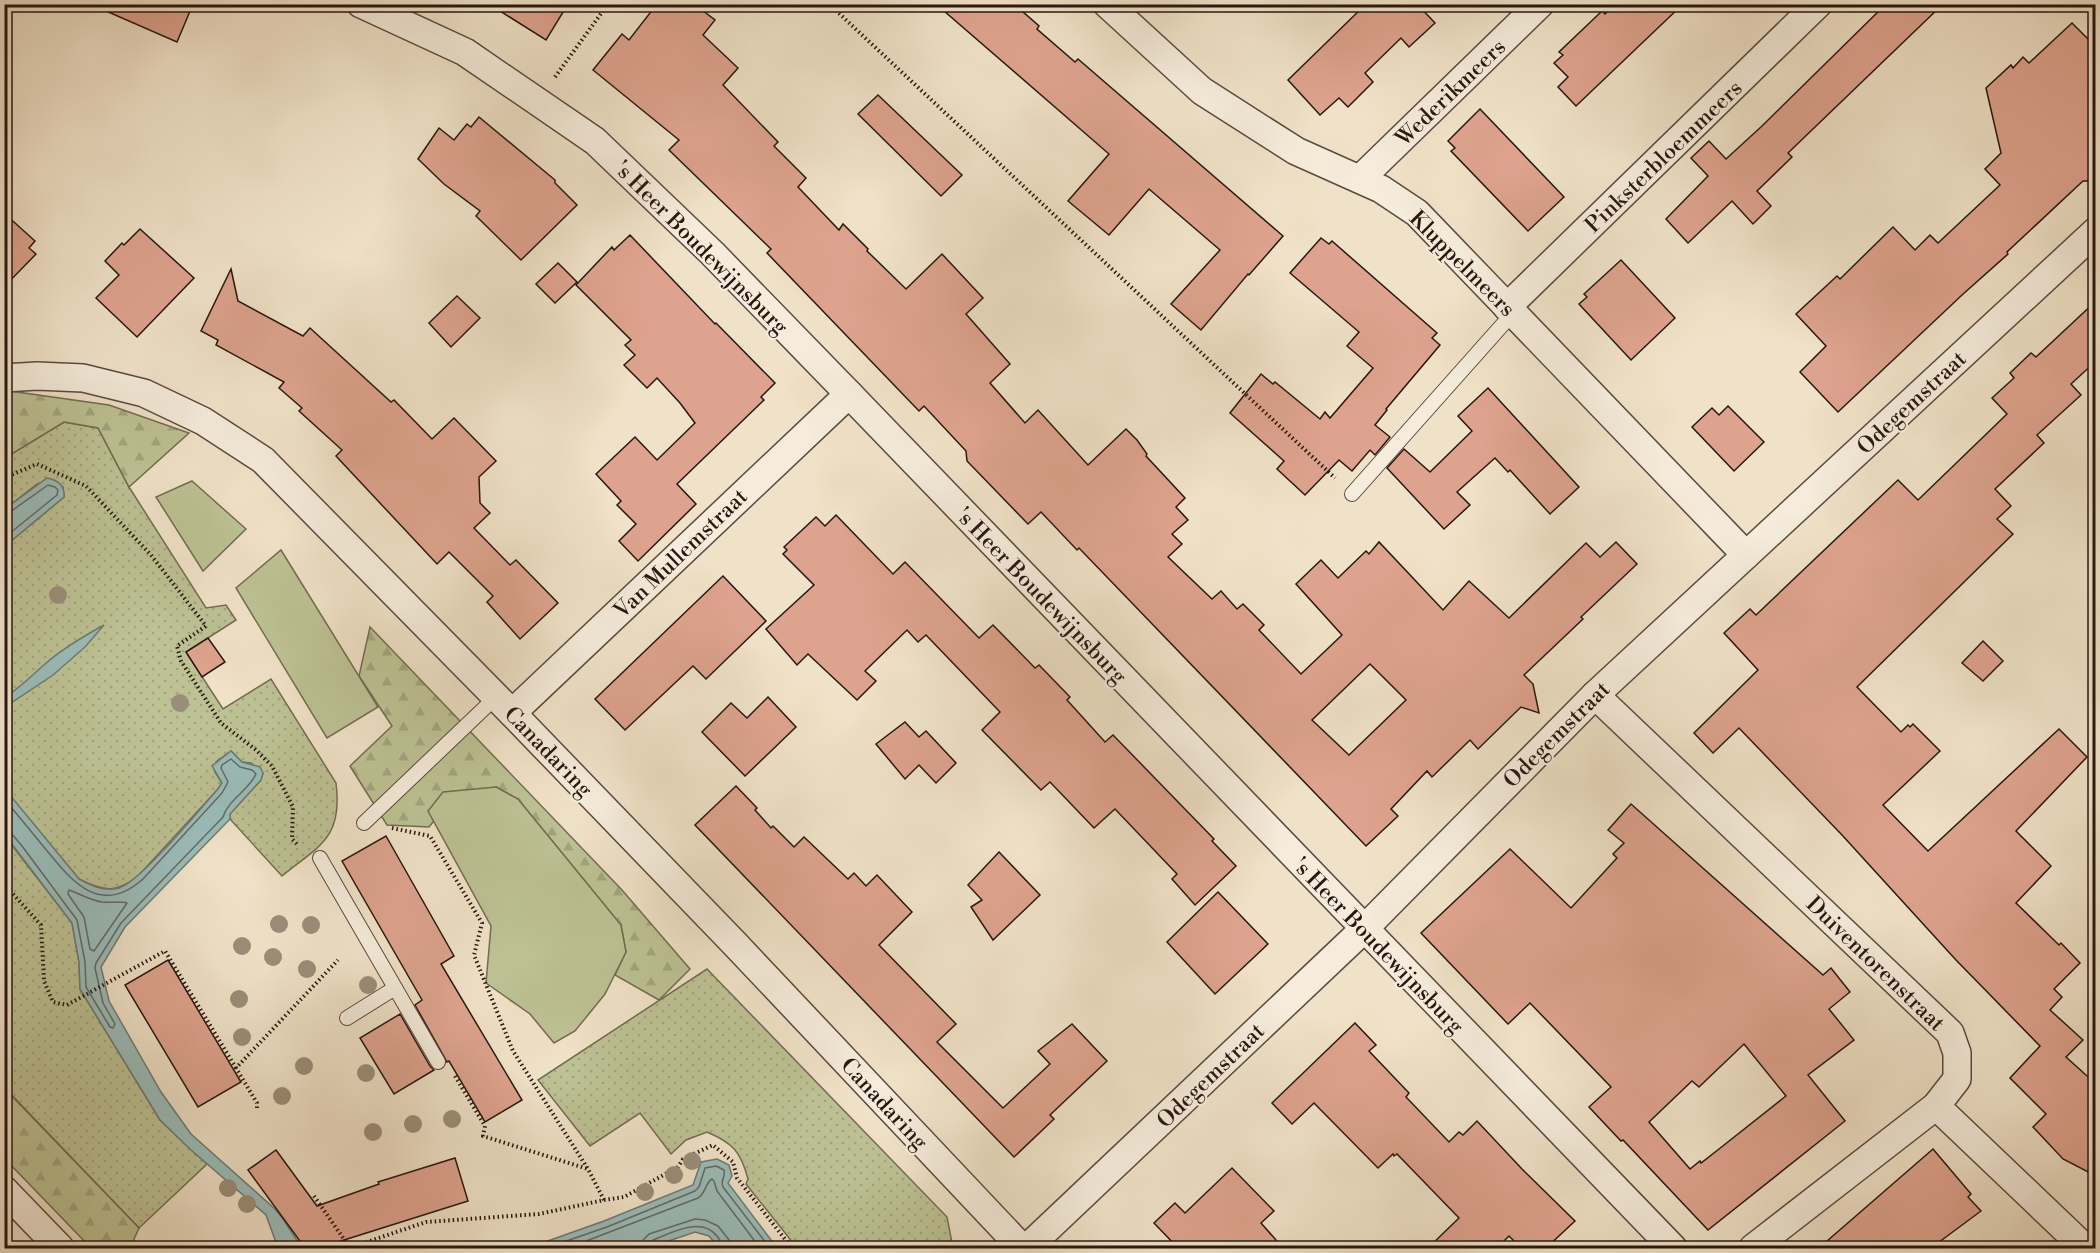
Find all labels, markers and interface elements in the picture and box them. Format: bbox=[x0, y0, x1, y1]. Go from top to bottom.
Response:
street label: Wederikmeers bbox=[1390, 34, 1512, 153]
street label: Pinksterbloemmeers bbox=[1580, 75, 1748, 239]
street label: 's Heer Boudewijnsburg bbox=[608, 156, 794, 341]
street label: Kluppelmeers bbox=[1403, 205, 1521, 323]
street label: Odegemstraat bbox=[1852, 346, 1972, 461]
street label: Van Mullemstraat bbox=[608, 483, 754, 625]
street label: 's Heer Boudewijnsburg bbox=[950, 502, 1133, 690]
street label: Odegemstraat bbox=[1498, 676, 1616, 794]
street label: Canadaring bbox=[498, 701, 598, 804]
street label: 's Heer Boudewijnsburg bbox=[1287, 852, 1470, 1040]
street label: Duiventorenstraat bbox=[1800, 891, 1950, 1037]
street label: Odegemstraat bbox=[1152, 1018, 1271, 1134]
street label: Canadaring bbox=[835, 1052, 934, 1156]

